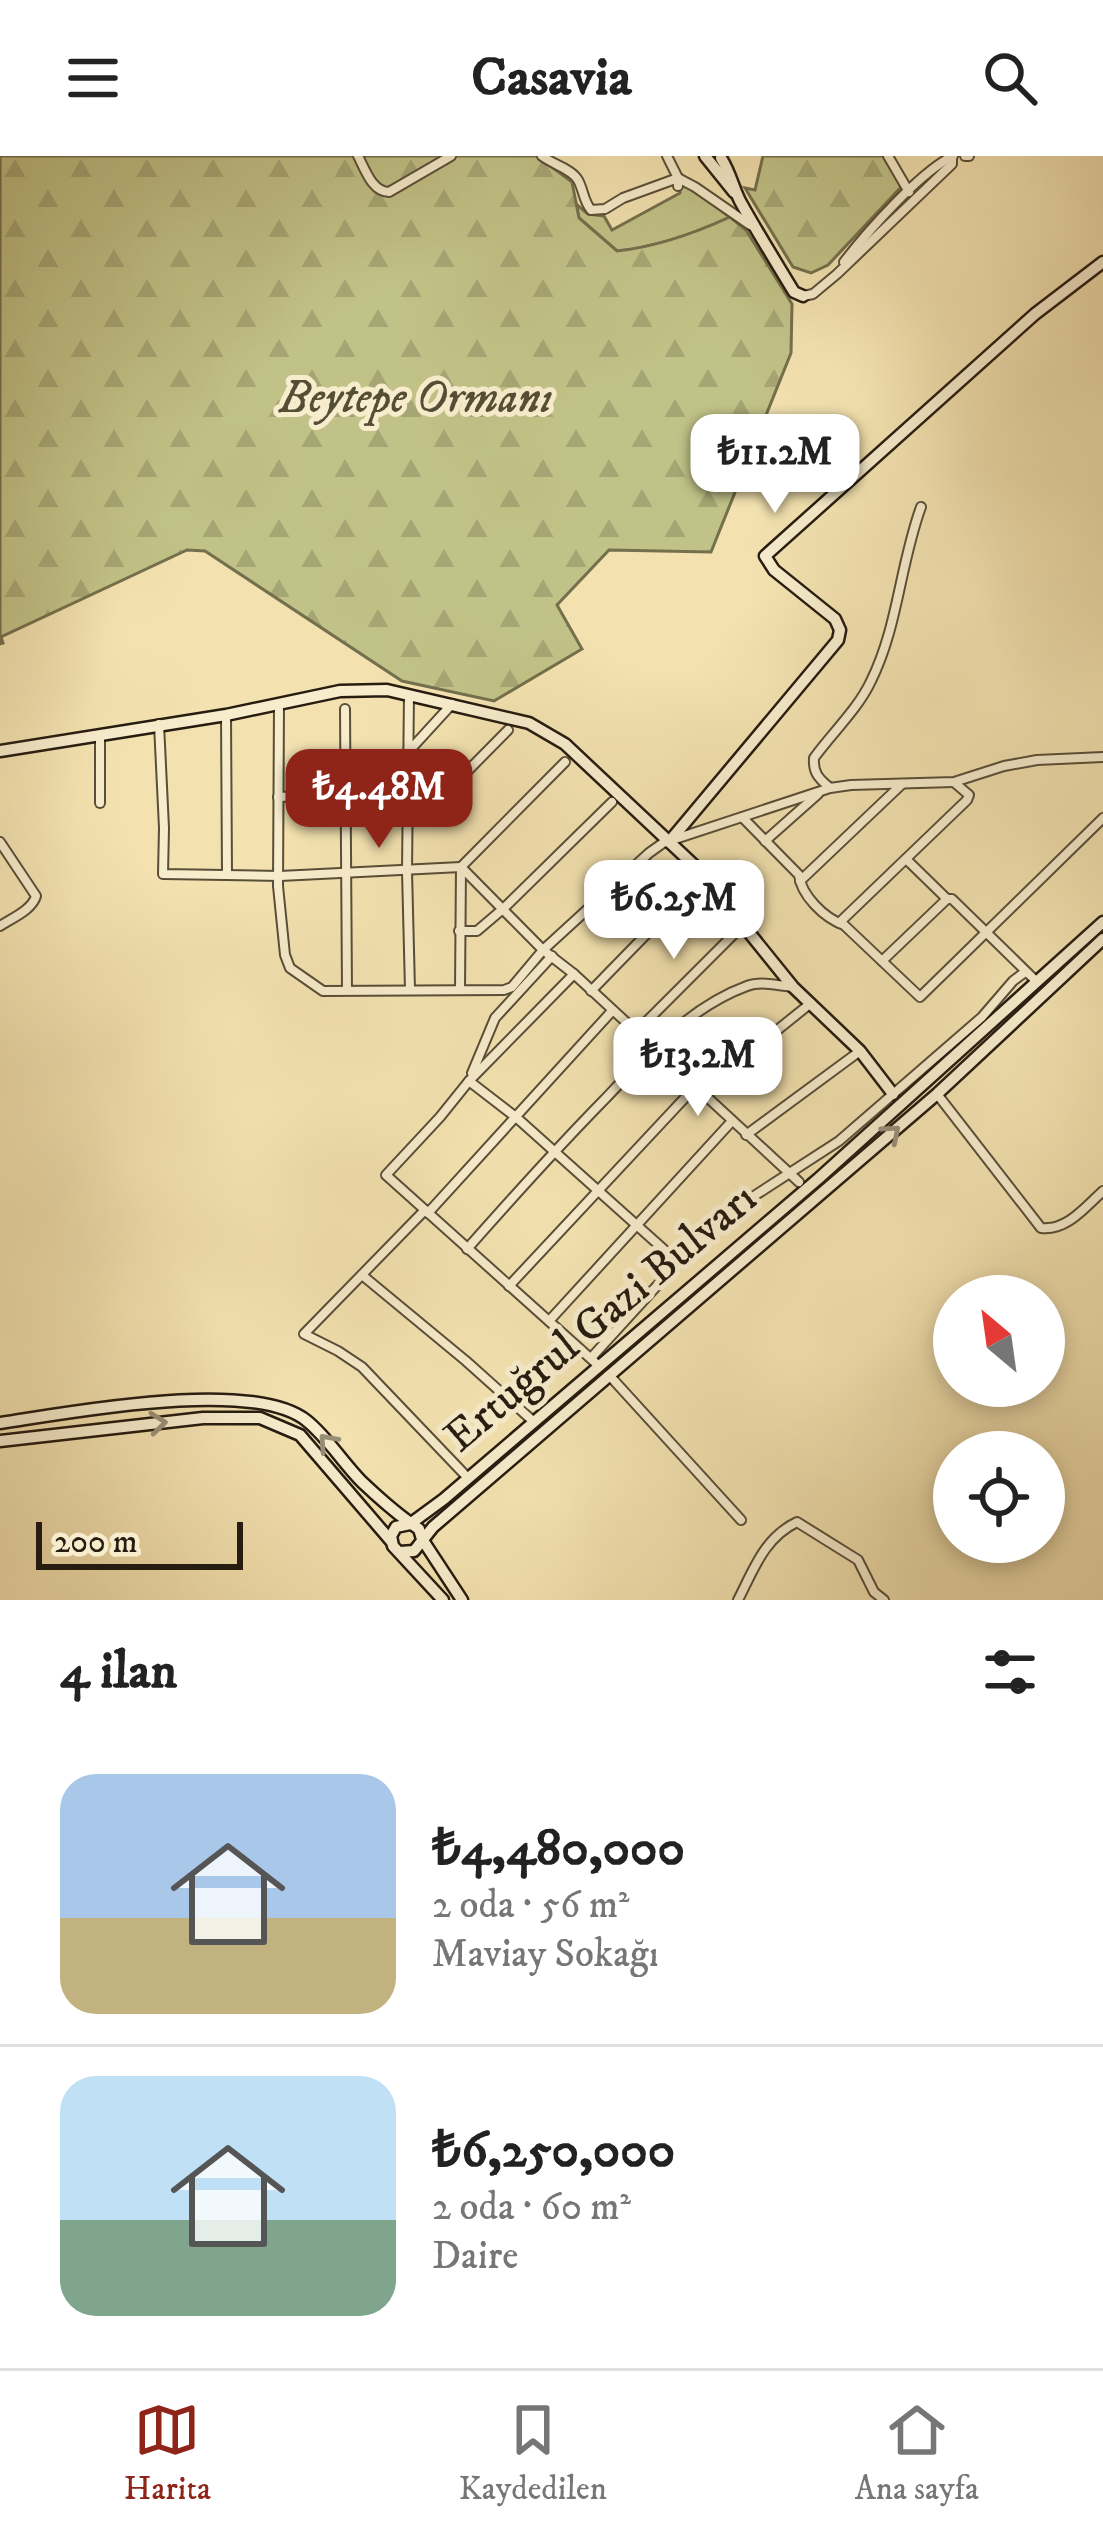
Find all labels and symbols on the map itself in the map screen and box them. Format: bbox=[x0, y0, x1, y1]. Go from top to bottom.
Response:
park label: Beytepe Ormanı bbox=[277, 371, 553, 427]
pin: ₺11.2M bbox=[677, 414, 873, 516]
pin: ₺4.48M bbox=[281, 749, 477, 851]
pin: ₺6.25M bbox=[576, 860, 772, 962]
pin: ₺13.2M bbox=[600, 1017, 796, 1119]
one-way arrow bbox=[878, 1126, 900, 1148]
street label: Ertuğrul Gazi Bulvarı bbox=[434, 1171, 768, 1465]
north arrow bbox=[933, 1275, 1065, 1407]
one-way arrow bbox=[148, 1411, 168, 1437]
one-way arrow bbox=[320, 1435, 341, 1456]
scale bar bbox=[36, 1516, 243, 1569]

